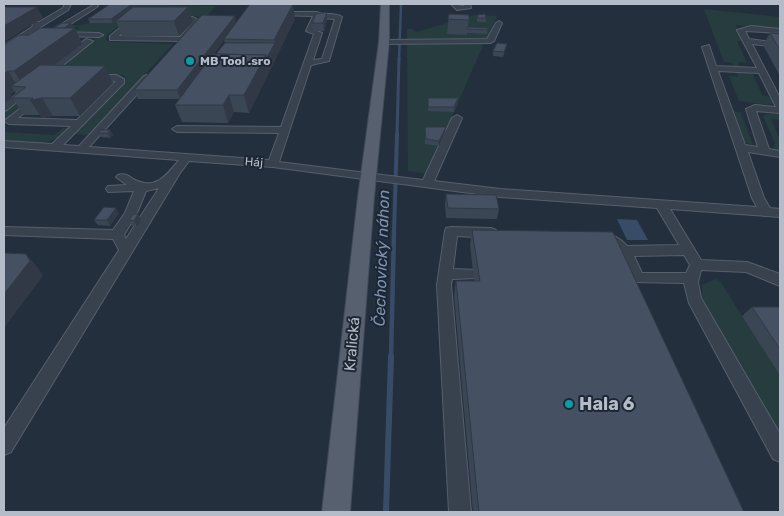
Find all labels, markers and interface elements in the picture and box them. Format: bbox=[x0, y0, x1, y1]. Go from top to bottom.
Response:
place label: MB Tool .sro bbox=[200, 54, 271, 68]
marker: MB Tool .sro bbox=[184, 55, 196, 67]
street label: Háj bbox=[244, 154, 264, 170]
water label: Čechovický náhon bbox=[369, 189, 393, 327]
street label: Kralická bbox=[341, 316, 363, 372]
place label: Hala 6 bbox=[579, 393, 635, 415]
marker: Hala 6 bbox=[563, 398, 575, 410]

